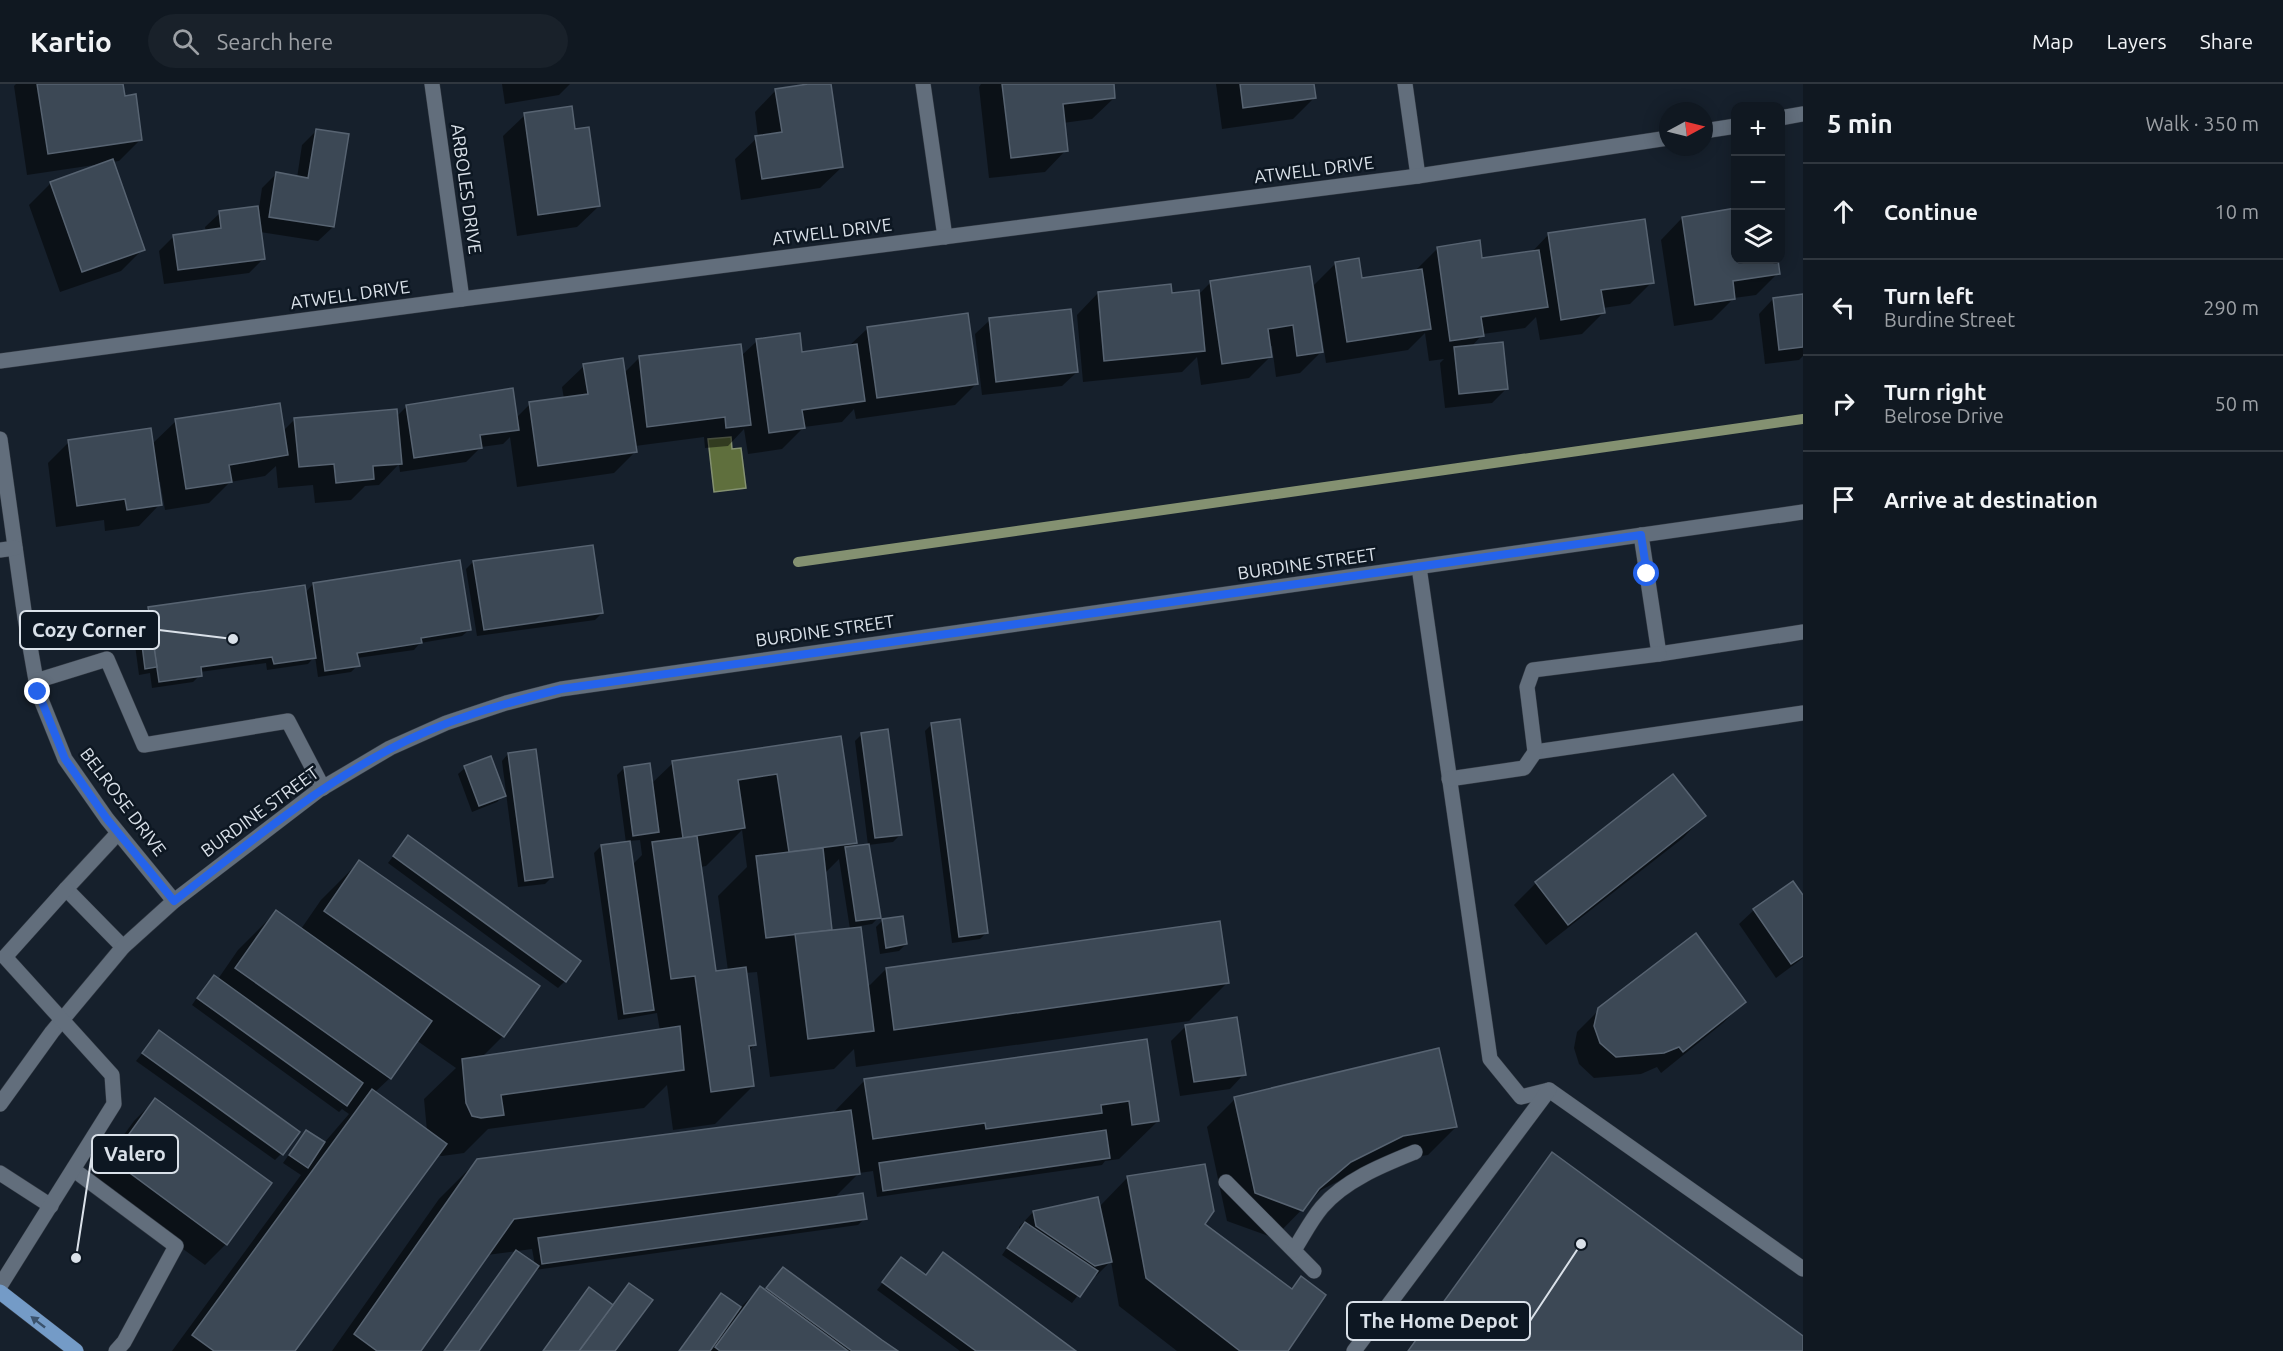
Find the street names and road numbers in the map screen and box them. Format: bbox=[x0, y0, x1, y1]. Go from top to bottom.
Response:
street label: ARBOLES DRIVE bbox=[448, 122, 486, 255]
street label: ATWELL DRIVE bbox=[1253, 152, 1375, 186]
street label: ATWELL DRIVE bbox=[771, 214, 893, 248]
street label: ATWELL DRIVE bbox=[289, 276, 411, 312]
street label: BURDINE STREET bbox=[1236, 543, 1378, 583]
street label: BURDINE STREET bbox=[754, 610, 896, 650]
street label: BELROSE DRIVE bbox=[77, 744, 171, 859]
street label: BURDINE STREET bbox=[197, 762, 322, 860]

